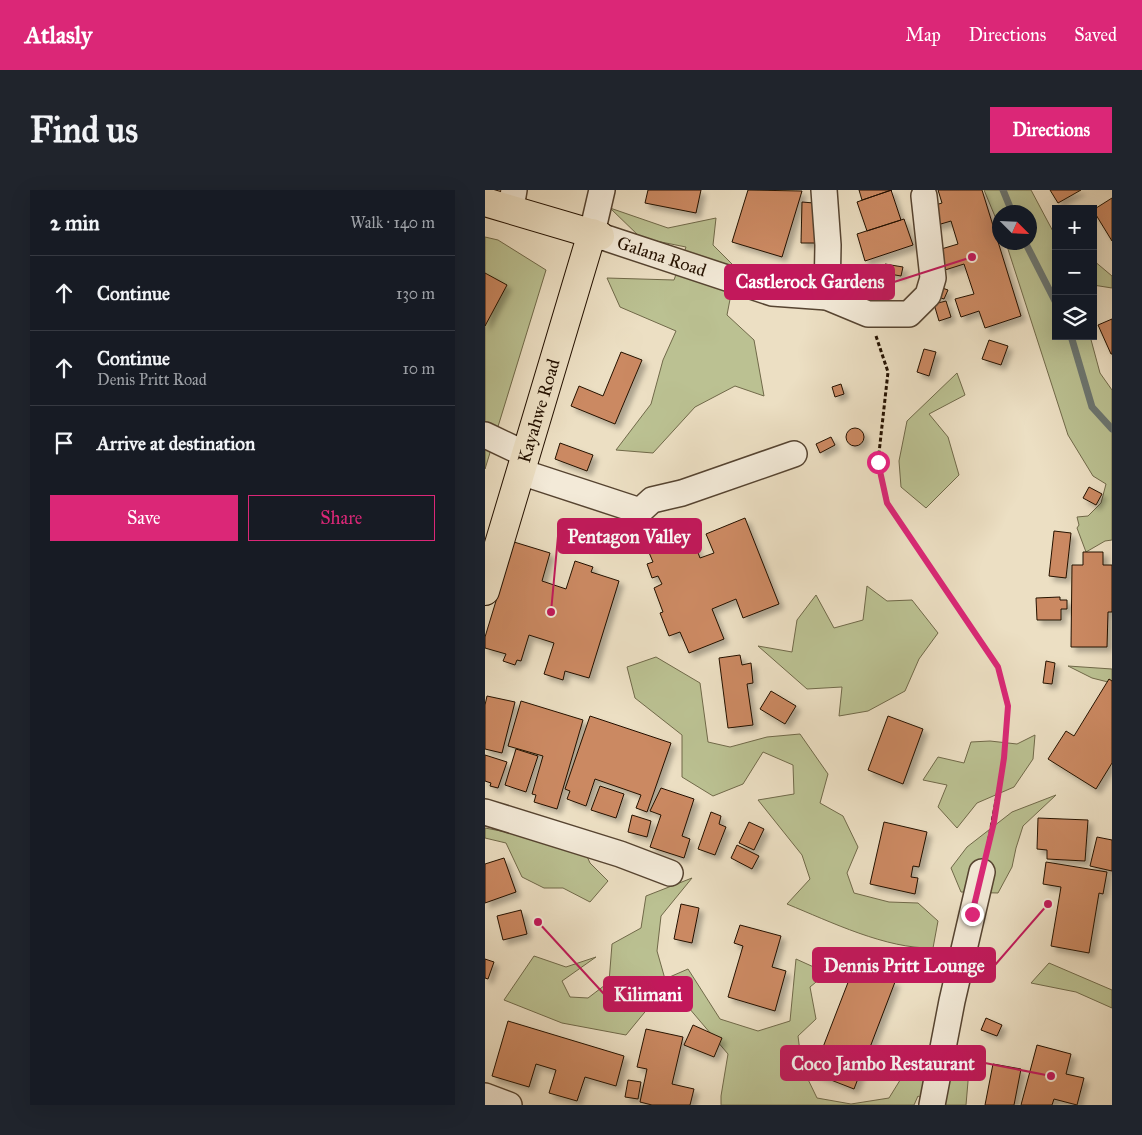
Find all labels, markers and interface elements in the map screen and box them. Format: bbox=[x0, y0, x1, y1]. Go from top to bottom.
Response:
text: Atlasly bbox=[25, 20, 92, 50]
text: Map bbox=[905, 24, 941, 46]
text: Directions bbox=[969, 24, 1046, 46]
text: Saved bbox=[1074, 24, 1117, 46]
button: Directions bbox=[990, 107, 1112, 153]
text: Find us bbox=[30, 109, 138, 152]
north arrow bbox=[992, 205, 1037, 250]
map controls bbox=[1052, 205, 1097, 340]
button: + bbox=[1052, 205, 1097, 250]
text: 2 min bbox=[50, 210, 100, 236]
text: Walk · 140 m bbox=[350, 213, 435, 232]
street label: Galana Road bbox=[614, 231, 709, 282]
button: − bbox=[1052, 250, 1097, 295]
callout: Castlerock Gardens bbox=[725, 265, 894, 299]
text: Castlerock Gardens bbox=[736, 270, 885, 293]
icon: ahead bbox=[50, 279, 78, 307]
text: Continue bbox=[97, 282, 170, 305]
text: 130 m bbox=[396, 284, 435, 303]
button: layers bbox=[1052, 295, 1097, 340]
text: Continue bbox=[97, 347, 170, 370]
icon: ahead bbox=[50, 354, 78, 382]
street label: Kayahwe Road bbox=[513, 356, 565, 465]
text: 10 m bbox=[403, 359, 435, 378]
text: Denis Pritt Road bbox=[97, 370, 207, 389]
icon: arrive bbox=[50, 429, 78, 457]
text: Arrive at destination bbox=[97, 432, 255, 455]
route start bbox=[867, 451, 890, 474]
button: Save bbox=[50, 495, 238, 541]
button: Share bbox=[248, 495, 435, 541]
callout: Pentagon Valley bbox=[558, 519, 701, 553]
text: Pentagon Valley bbox=[568, 525, 692, 549]
route end bbox=[961, 903, 984, 926]
callout: Dennis Pritt Lounge bbox=[813, 948, 995, 982]
text: Dennis Pritt Lounge bbox=[823, 954, 985, 978]
callout: Kilimani bbox=[604, 977, 692, 1011]
text: Kilimani bbox=[614, 983, 683, 1006]
callout: Coco Jambo Restaurant bbox=[781, 1046, 985, 1080]
text: Coco Jambo Restaurant bbox=[791, 1052, 975, 1076]

